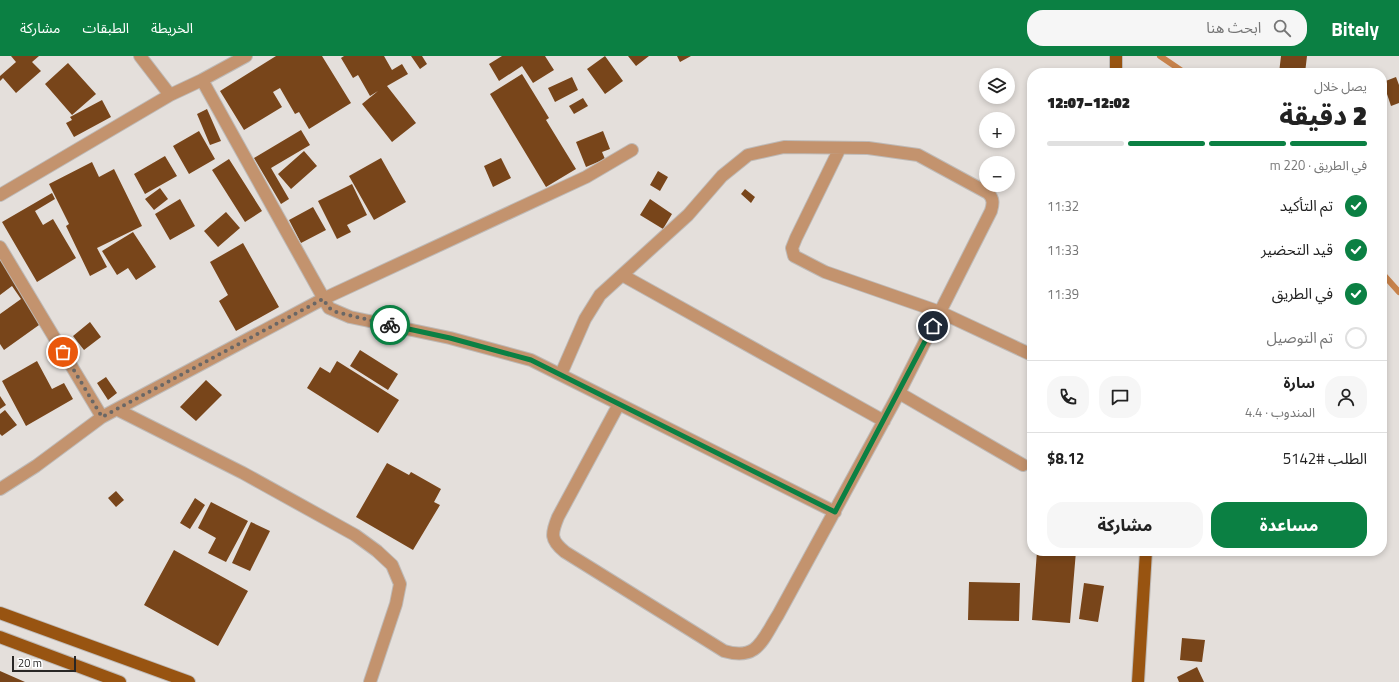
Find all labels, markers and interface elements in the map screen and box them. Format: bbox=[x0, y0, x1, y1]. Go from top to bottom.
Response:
search box bbox=[1027, 10, 1307, 46]
text: Bitely bbox=[1331, 14, 1379, 43]
text: ابحث هنا bbox=[1206, 16, 1261, 39]
text: مشاركة bbox=[20, 17, 60, 38]
text: الطبقات bbox=[82, 17, 129, 38]
text: الخريطة bbox=[151, 17, 193, 38]
icon: search bbox=[1271, 17, 1293, 39]
map controls bbox=[979, 68, 1015, 192]
button: layers bbox=[979, 68, 1015, 104]
text: يصل خلال bbox=[1314, 76, 1367, 96]
text: 12:02–12:07 bbox=[1047, 91, 1130, 114]
text: 2 دقيقة bbox=[1279, 96, 1367, 135]
button: + bbox=[979, 112, 1015, 148]
text: في الطريق · 220 m bbox=[1270, 155, 1367, 175]
button: − bbox=[979, 156, 1015, 192]
text: تم التأكيد bbox=[1280, 194, 1333, 217]
icon: check bbox=[1345, 195, 1367, 217]
text: 11:32 bbox=[1047, 196, 1079, 216]
text: قيد التحضير bbox=[1261, 238, 1333, 261]
icon: check bbox=[1345, 239, 1367, 261]
text: 11:33 bbox=[1047, 240, 1079, 260]
text: في الطريق bbox=[1272, 282, 1333, 305]
icon: check bbox=[1345, 283, 1367, 305]
text: 11:39 bbox=[1047, 284, 1079, 304]
courier bbox=[370, 305, 410, 345]
pin bbox=[916, 309, 950, 343]
icon: bike bbox=[379, 314, 401, 336]
icon: home bbox=[922, 315, 944, 337]
text: تم التوصيل bbox=[1267, 326, 1333, 349]
pin bbox=[46, 335, 80, 369]
icon: bag bbox=[52, 341, 74, 363]
text: سارة bbox=[1283, 371, 1315, 394]
button: phone bbox=[1047, 376, 1089, 418]
button: chat bbox=[1099, 376, 1141, 418]
button: person bbox=[1325, 376, 1367, 418]
text: المندوب · 4.4 bbox=[1245, 402, 1315, 422]
text: $8.12 bbox=[1047, 447, 1084, 470]
text: الطلب #5142 bbox=[1283, 447, 1367, 470]
button: مشاركة bbox=[1047, 502, 1203, 548]
button: مساعدة bbox=[1211, 502, 1367, 548]
scale bar bbox=[12, 654, 76, 673]
text: 20 m bbox=[18, 655, 42, 671]

